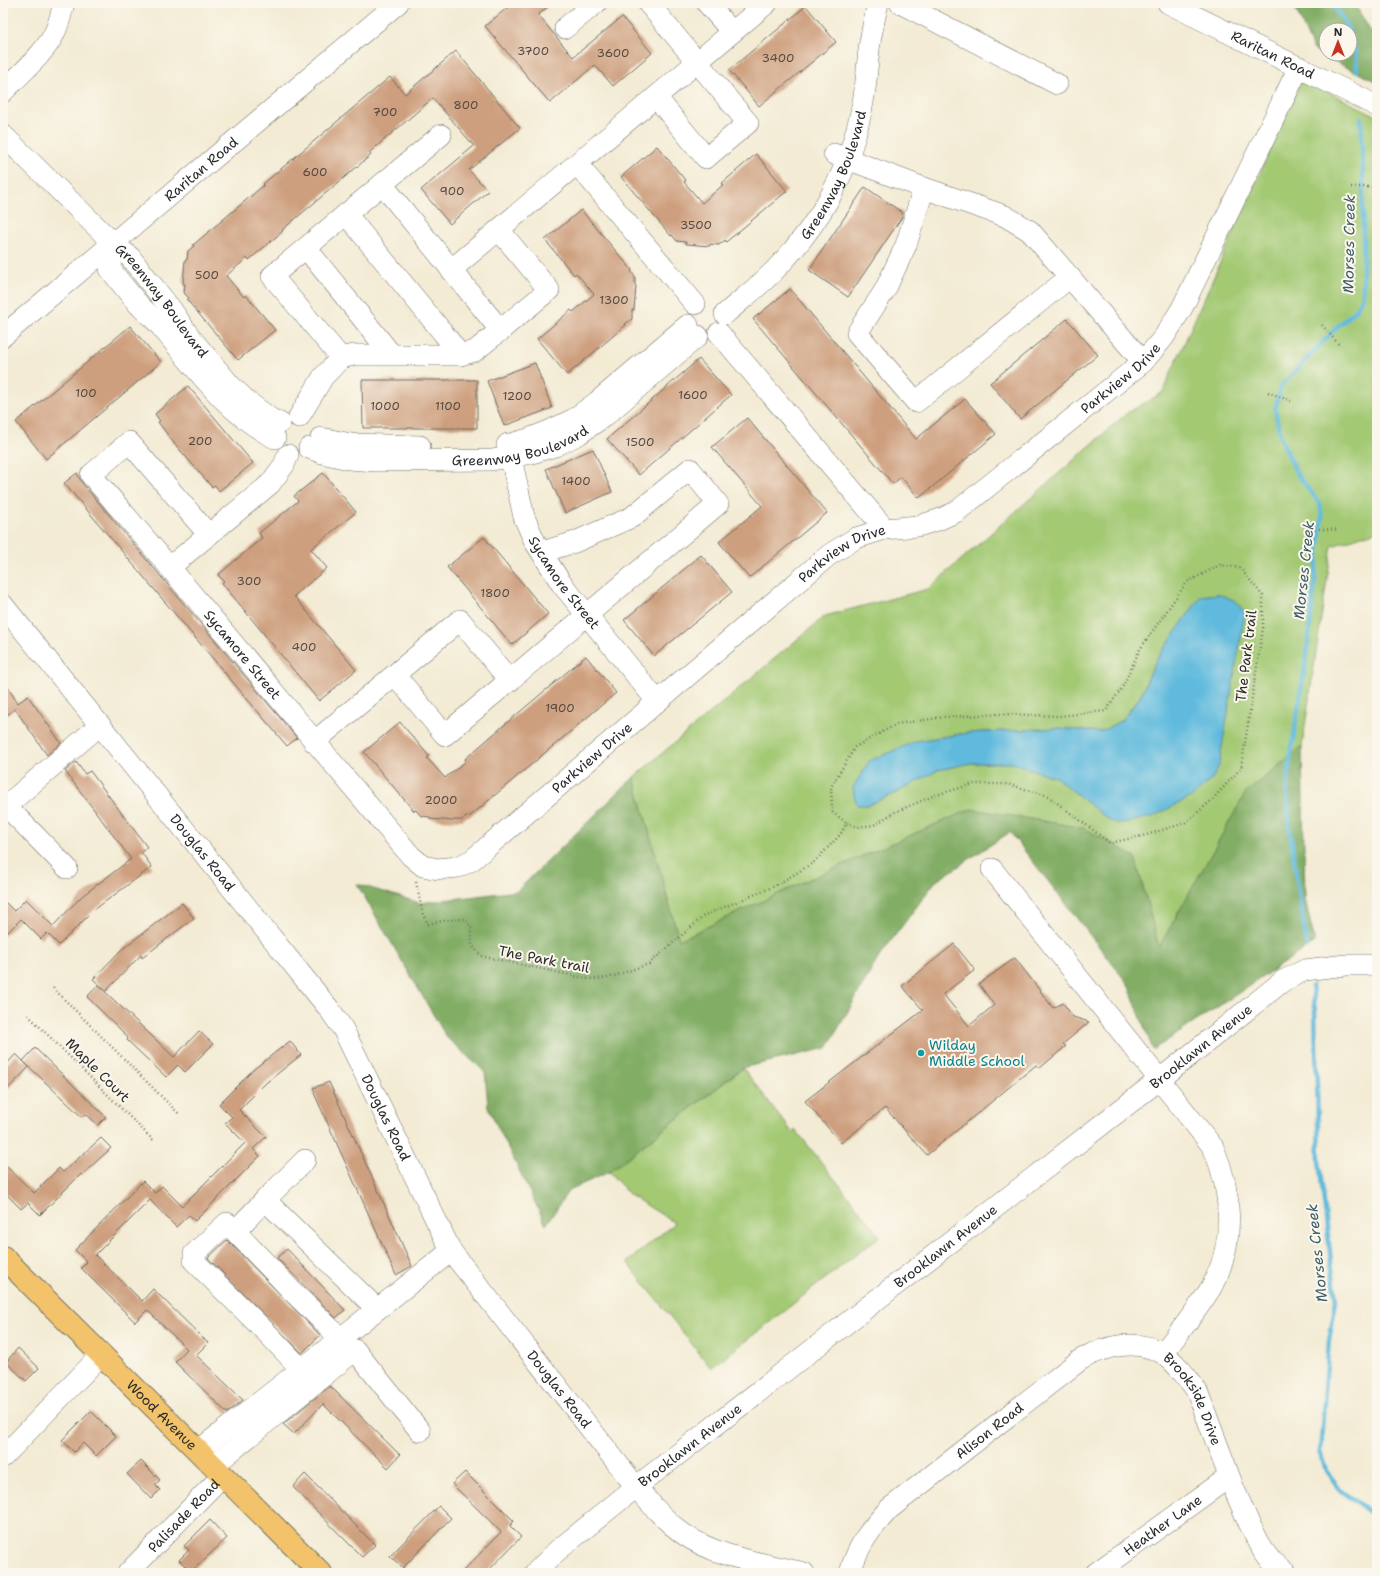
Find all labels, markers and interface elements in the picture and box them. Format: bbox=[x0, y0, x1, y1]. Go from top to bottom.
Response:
north arrow bbox=[1318, 22, 1358, 62]
text: N bbox=[1334, 25, 1343, 40]
street label: Raritan Road bbox=[1228, 27, 1318, 83]
house number: 3700 bbox=[517, 43, 549, 59]
house number: 3600 bbox=[597, 45, 629, 61]
house number: 3400 bbox=[762, 50, 794, 66]
house number: 800 bbox=[454, 97, 478, 113]
house number: 700 bbox=[373, 104, 397, 120]
street label: Greenway Boulevard bbox=[796, 109, 870, 243]
street label: Raritan Road bbox=[160, 133, 242, 205]
house number: 600 bbox=[303, 164, 327, 180]
house number: 900 bbox=[440, 183, 464, 199]
water label: Morses Creek bbox=[1338, 194, 1360, 294]
house number: 3500 bbox=[680, 217, 712, 233]
street label: Greenway Boulevard bbox=[111, 239, 213, 361]
house number: 500 bbox=[195, 267, 219, 283]
house number: 1300 bbox=[599, 292, 629, 308]
street label: Parkview Drive bbox=[1077, 339, 1164, 418]
house number: 100 bbox=[75, 385, 97, 401]
house number: 1600 bbox=[678, 387, 708, 403]
house number: 1200 bbox=[502, 388, 532, 404]
house number: 1000 bbox=[370, 398, 400, 414]
house number: 1100 bbox=[435, 398, 461, 414]
street label: Greenway Boulevard bbox=[452, 421, 592, 469]
house number: 200 bbox=[188, 433, 212, 449]
house number: 1500 bbox=[626, 434, 654, 450]
house number: 1400 bbox=[561, 473, 591, 489]
water label: Morses Creek bbox=[1289, 519, 1319, 620]
street label: Parkview Drive bbox=[794, 520, 888, 586]
street label: Sycamore Street bbox=[525, 533, 604, 633]
house number: 300 bbox=[237, 573, 261, 589]
house number: 1800 bbox=[480, 585, 510, 601]
street label: Sycamore Street bbox=[200, 606, 285, 703]
street label: The Park trail bbox=[1231, 608, 1261, 703]
house number: 400 bbox=[291, 639, 317, 655]
house number: 1900 bbox=[545, 700, 575, 716]
street label: Parkview Drive bbox=[548, 718, 636, 797]
house number: 2000 bbox=[424, 792, 458, 808]
street label: Douglas Road bbox=[166, 810, 239, 895]
street label: The Park trail bbox=[497, 941, 592, 977]
street label: Brooklawn Avenue bbox=[1146, 1000, 1256, 1093]
street label: Maple Court bbox=[62, 1034, 134, 1106]
place label: Wilday Middle School bbox=[929, 1036, 1025, 1070]
marker: Wilday Middle School bbox=[916, 1048, 926, 1058]
street label: Douglas Road bbox=[357, 1071, 415, 1164]
street label: Brooklawn Avenue bbox=[890, 1200, 1001, 1292]
water label: Morses Creek bbox=[1302, 1202, 1332, 1303]
street label: Douglas Road bbox=[523, 1347, 595, 1432]
street label: Brookside Drive bbox=[1160, 1348, 1226, 1448]
street label: Wood Avenue bbox=[123, 1376, 201, 1454]
street label: Alison Road bbox=[952, 1398, 1027, 1463]
street label: Brooklawn Avenue bbox=[635, 1399, 745, 1491]
street label: Palisade Road bbox=[144, 1475, 224, 1556]
street label: Heather Lane bbox=[1120, 1491, 1205, 1559]

